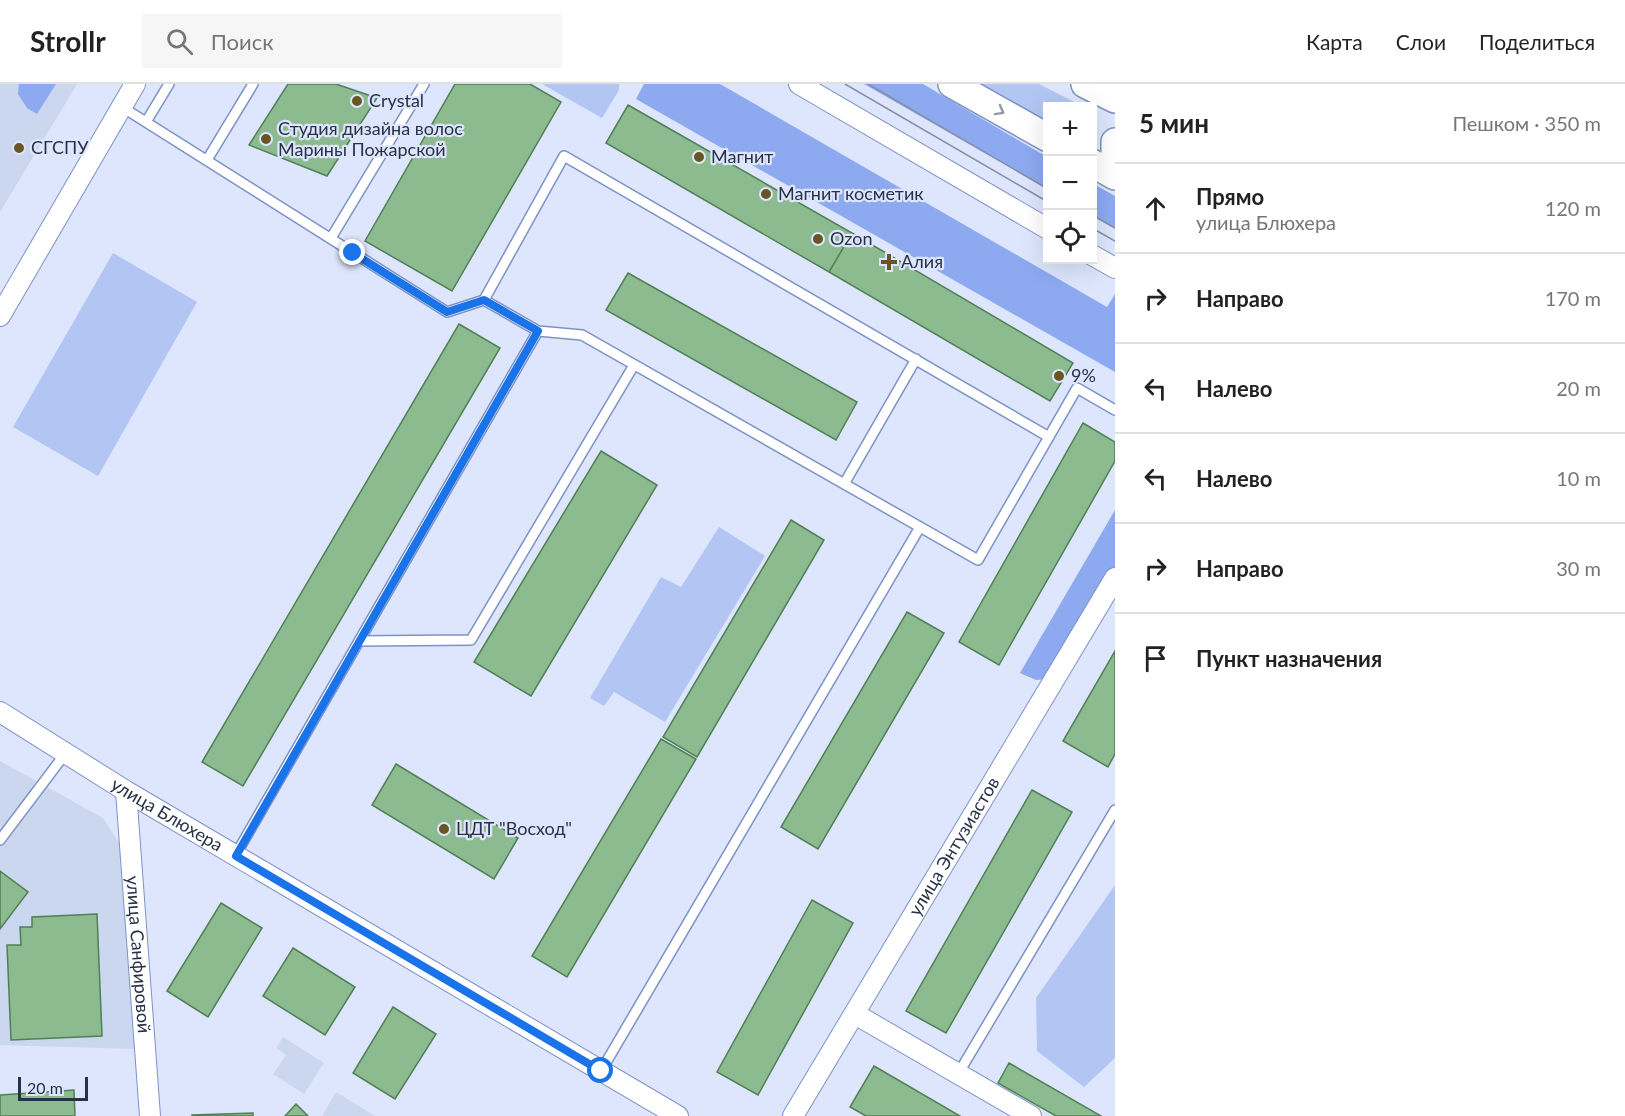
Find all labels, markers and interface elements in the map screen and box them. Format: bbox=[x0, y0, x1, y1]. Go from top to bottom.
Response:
search box bbox=[142, 14, 562, 68]
text: Strollr bbox=[30, 24, 106, 58]
icon: search bbox=[163, 25, 196, 58]
text: Поиск bbox=[211, 28, 274, 55]
text: Карта bbox=[1306, 29, 1363, 54]
text: Слои bbox=[1396, 29, 1446, 54]
text: Поделиться bbox=[1479, 29, 1595, 54]
place label: Crystal bbox=[369, 89, 424, 111]
marker: Crystal bbox=[350, 94, 364, 108]
map controls bbox=[1043, 102, 1097, 264]
button: + bbox=[1043, 102, 1097, 156]
one-way arrow bbox=[994, 104, 1004, 115]
text: 5 мин bbox=[1139, 107, 1209, 139]
text: Пешком · 350 m bbox=[1452, 111, 1601, 135]
place label: Студия дизайна волос Марины Пожарской bbox=[278, 117, 463, 160]
marker: Студия дизайна волос Марины Пожарской bbox=[259, 132, 273, 146]
place label: СГСПУ bbox=[31, 136, 89, 158]
marker: СГСПУ bbox=[12, 141, 26, 155]
place label: Магнит bbox=[711, 145, 773, 167]
marker: Магнит bbox=[692, 150, 706, 164]
button: − bbox=[1043, 156, 1097, 210]
place label: Магнит косметик bbox=[778, 182, 924, 204]
text: Прямо bbox=[1196, 183, 1264, 210]
marker: Магнит косметик bbox=[759, 187, 773, 201]
icon: ahead bbox=[1139, 192, 1172, 225]
text: 120 m bbox=[1545, 196, 1601, 220]
button: locate bbox=[1043, 210, 1097, 264]
text: улица Блюхера bbox=[1196, 210, 1336, 234]
place label: Ozon bbox=[830, 227, 872, 249]
marker: Ozon bbox=[811, 232, 825, 246]
route end bbox=[339, 239, 365, 265]
place label: Алия bbox=[901, 250, 943, 272]
marker: Алия bbox=[882, 255, 896, 269]
icon: right bbox=[1139, 282, 1172, 315]
text: Направо bbox=[1196, 285, 1284, 312]
text: 170 m bbox=[1545, 286, 1601, 310]
place label: 9% bbox=[1071, 364, 1096, 386]
marker: 9% bbox=[1052, 369, 1066, 383]
icon: left bbox=[1139, 372, 1172, 405]
text: Налево bbox=[1196, 375, 1272, 402]
text: 20 m bbox=[1556, 376, 1601, 400]
icon: left bbox=[1139, 462, 1172, 495]
text: Налево bbox=[1196, 465, 1272, 492]
text: 10 m bbox=[1556, 466, 1601, 490]
icon: right bbox=[1139, 552, 1172, 585]
text: Направо bbox=[1196, 555, 1284, 582]
text: 30 m bbox=[1556, 556, 1601, 580]
icon: arrive bbox=[1139, 642, 1172, 675]
text: Пункт назначения bbox=[1196, 645, 1382, 672]
street label: улица Блюхера bbox=[107, 772, 227, 856]
street label: улица Энтузиастов bbox=[903, 773, 1003, 920]
place label: ЦДТ "Восход" bbox=[456, 817, 572, 839]
marker: ЦДТ "Восход" bbox=[437, 822, 451, 836]
street label: улица Санфировой bbox=[122, 875, 156, 1034]
route start bbox=[587, 1057, 613, 1083]
scale bar bbox=[18, 1074, 88, 1102]
text: 20 m bbox=[27, 1078, 63, 1097]

